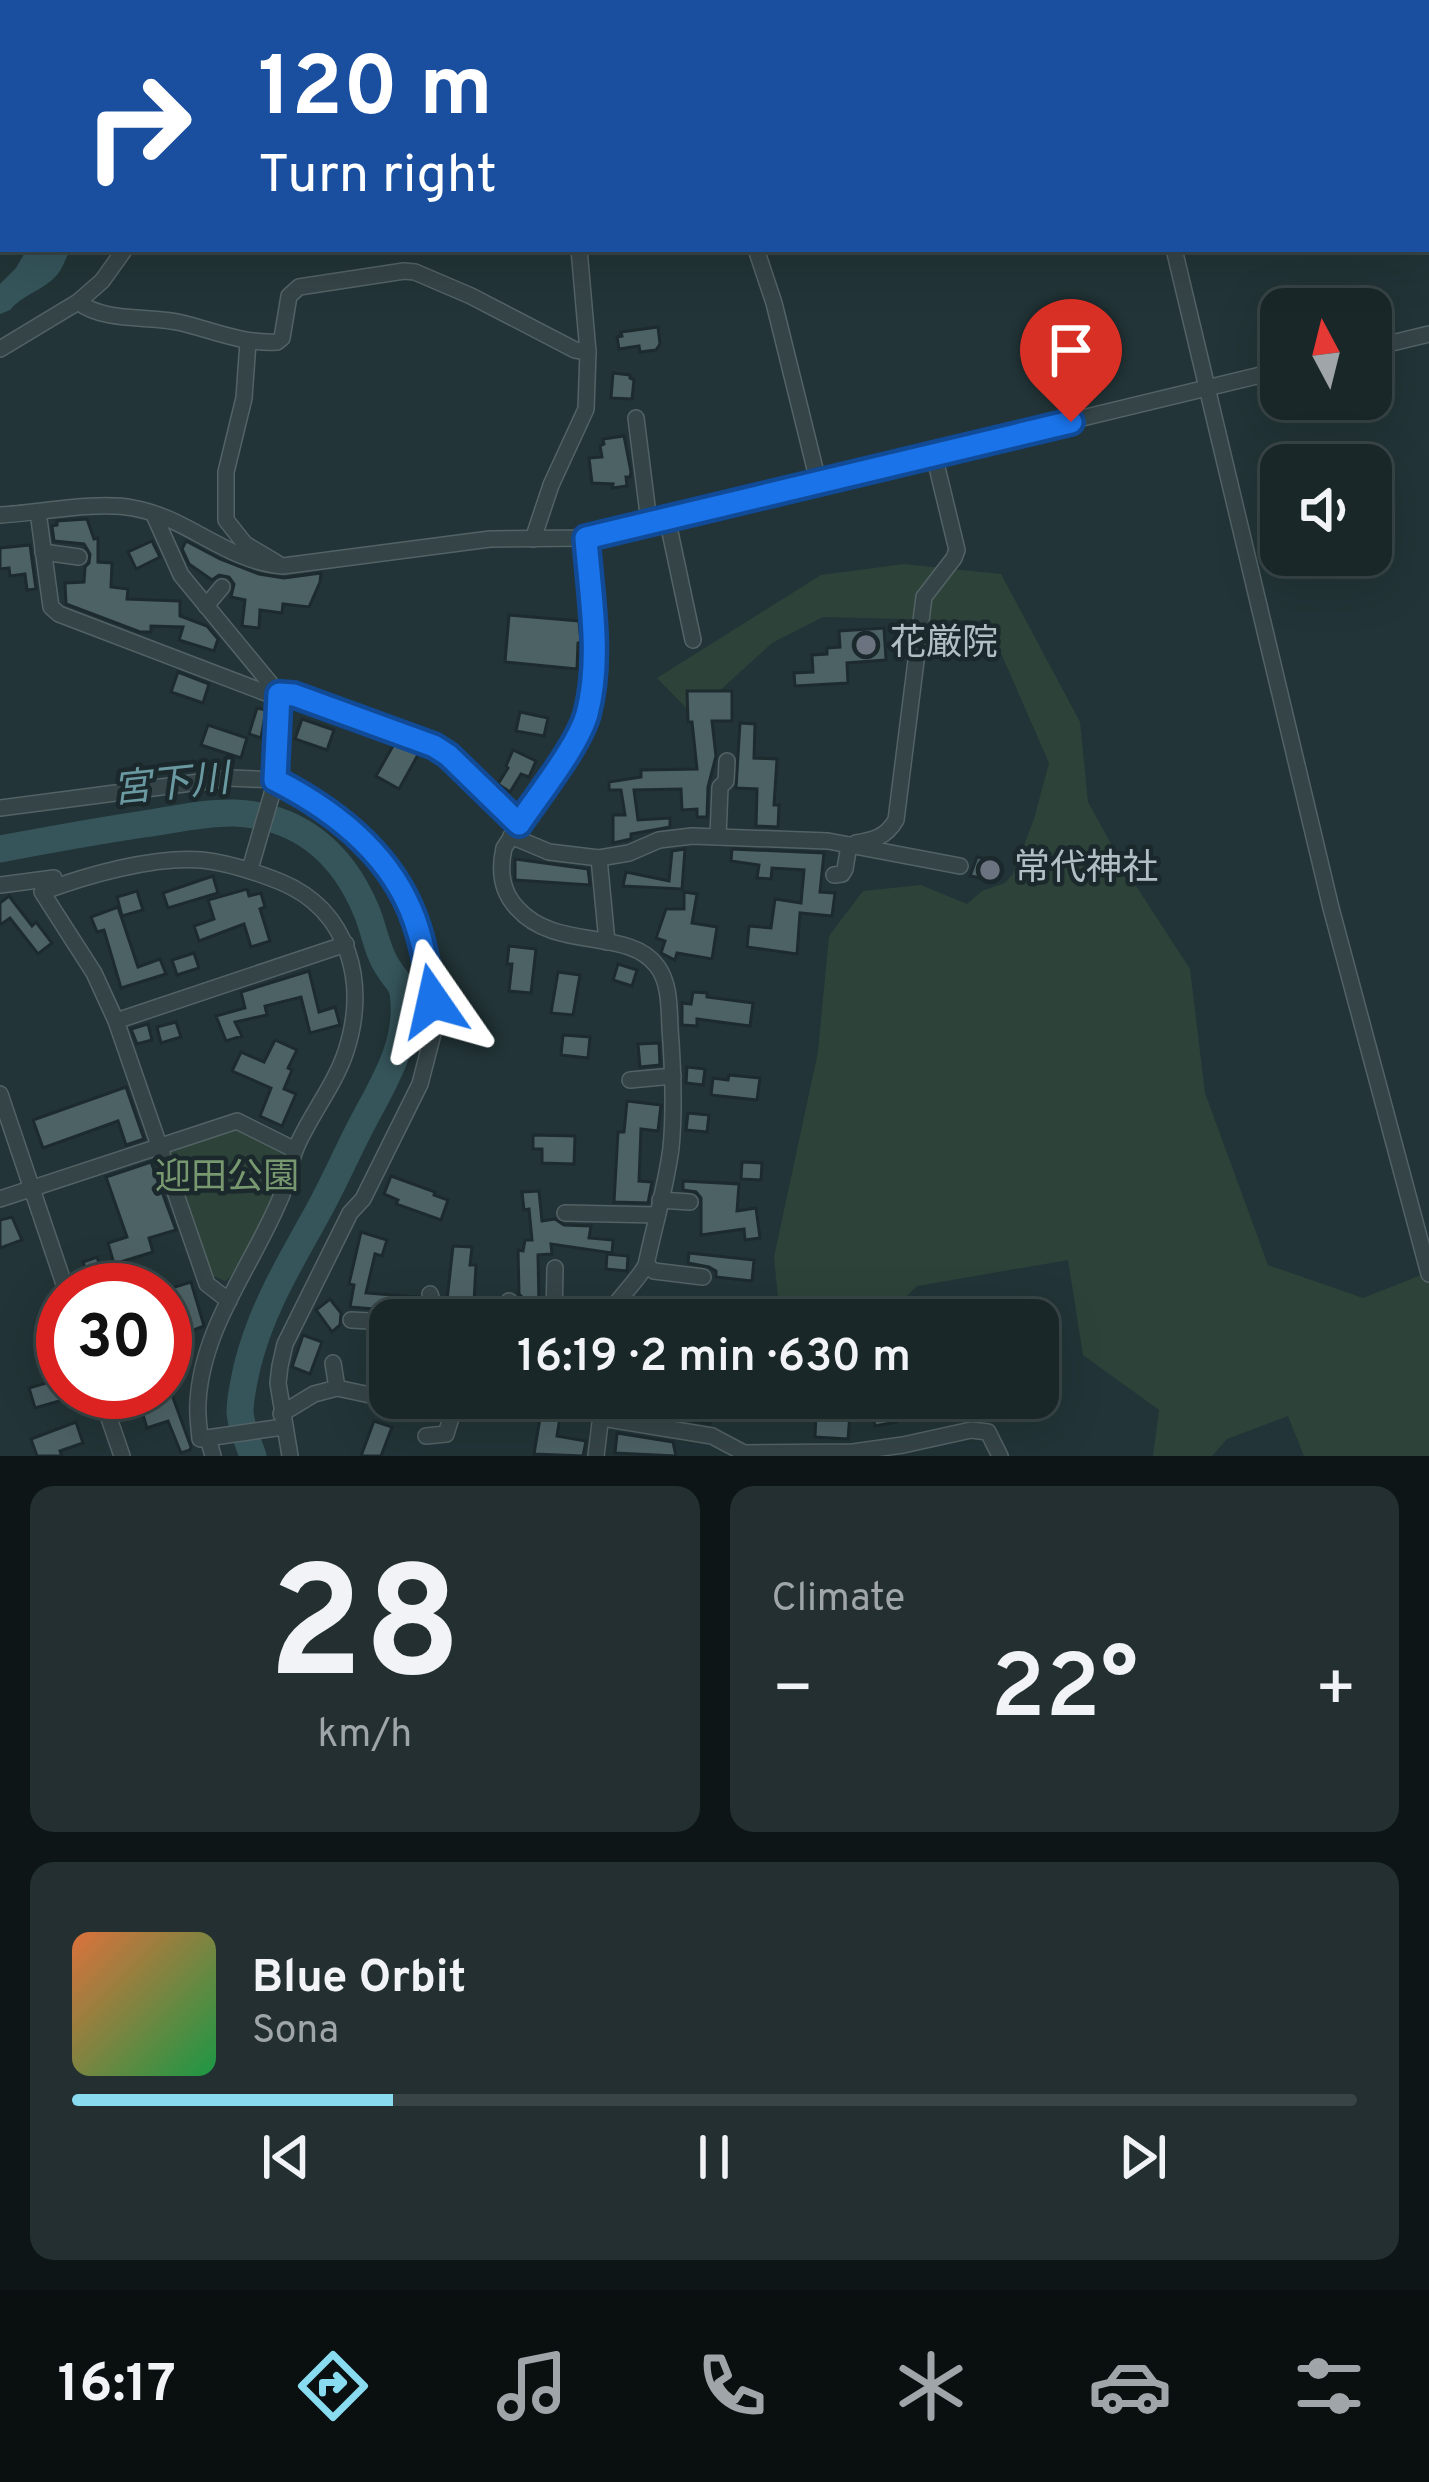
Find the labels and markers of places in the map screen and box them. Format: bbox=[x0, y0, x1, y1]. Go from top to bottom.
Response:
pin bbox=[1020, 299, 1122, 422]
place label: 花厳院 bbox=[890, 622, 998, 668]
marker: 花厳院 bbox=[853, 632, 879, 658]
place label: 常代神社 bbox=[1014, 847, 1158, 893]
marker: 常代神社 bbox=[977, 857, 1003, 883]

